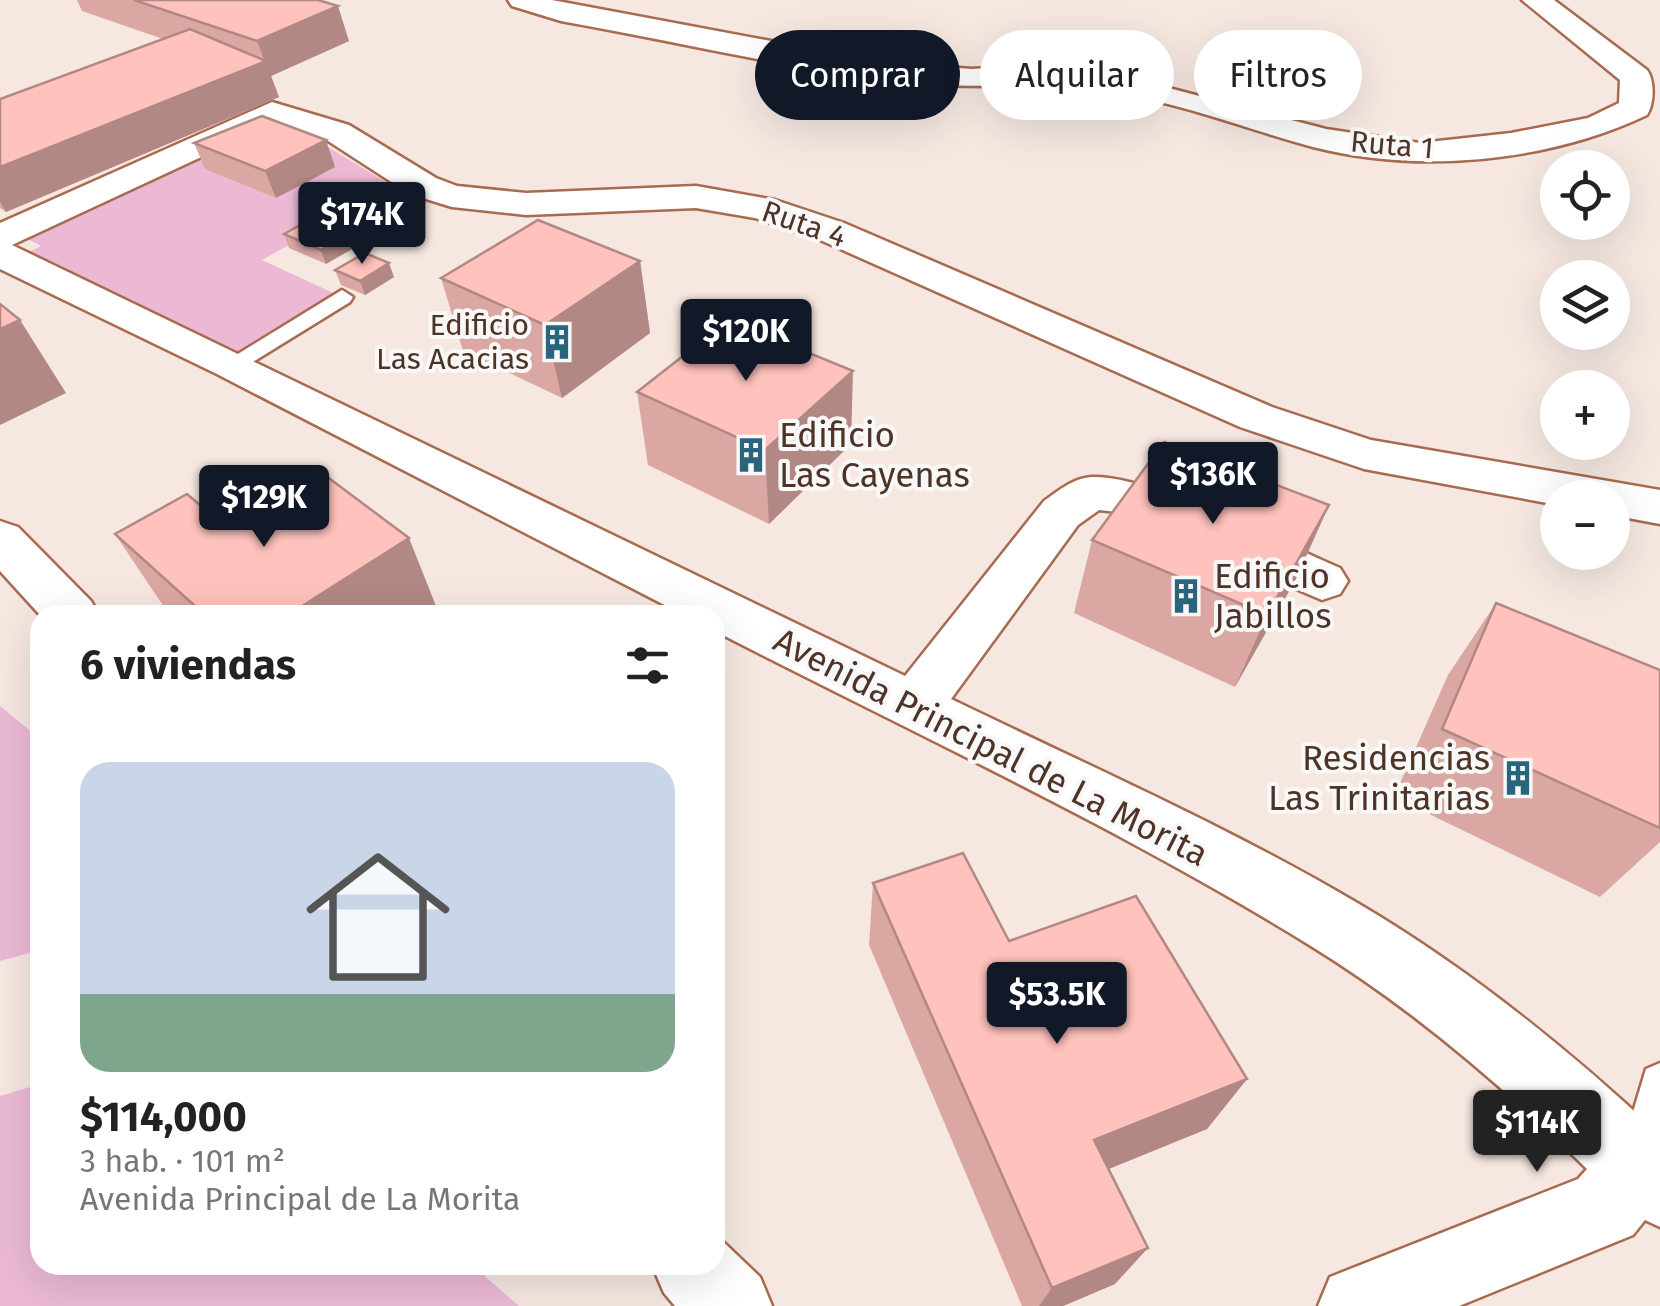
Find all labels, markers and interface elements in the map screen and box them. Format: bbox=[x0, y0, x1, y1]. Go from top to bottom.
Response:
chip: Comprar bbox=[755, 30, 960, 120]
chip: Alquilar bbox=[980, 30, 1174, 120]
chip: Filtros bbox=[1194, 30, 1362, 120]
street label: Ruta 1 bbox=[1349, 123, 1435, 167]
map controls bbox=[1540, 150, 1630, 570]
button: locate bbox=[1540, 150, 1630, 240]
pin: $174K bbox=[292, 182, 432, 267]
street label: Ruta 4 bbox=[757, 193, 851, 255]
text: $174K bbox=[320, 195, 404, 233]
button: layers bbox=[1540, 260, 1630, 350]
pin: $120K bbox=[676, 299, 816, 384]
place label: Edificio Las Acacias bbox=[376, 307, 529, 377]
text: $120K bbox=[703, 312, 789, 350]
building icon: Edificio Las Acacias bbox=[538, 323, 576, 361]
button: + bbox=[1540, 370, 1630, 460]
place label: Edificio Las Cayenas bbox=[779, 414, 970, 496]
building icon: Edificio Las Cayenas bbox=[732, 436, 770, 474]
pin: $136K bbox=[1143, 442, 1283, 527]
text: $136K bbox=[1170, 455, 1256, 493]
pin: $129K bbox=[194, 465, 334, 550]
text: $129K bbox=[221, 478, 307, 516]
button: − bbox=[1540, 480, 1630, 570]
place label: Edificio Jabillos bbox=[1214, 555, 1332, 637]
building icon: Edificio Jabillos bbox=[1167, 577, 1205, 615]
street label: Avenida Principal de La Morita bbox=[767, 619, 1215, 875]
icon: filters bbox=[620, 638, 675, 693]
text: 6 viviendas bbox=[80, 640, 296, 690]
place label: Residencias Las Trinitarias bbox=[1268, 737, 1490, 819]
building icon: Residencias Las Trinitarias bbox=[1499, 759, 1537, 797]
icon: home bbox=[288, 827, 468, 1007]
pin: $53.5K bbox=[976, 962, 1138, 1047]
text: $53.5K bbox=[1009, 975, 1105, 1013]
pin: $114K bbox=[1467, 1090, 1607, 1175]
text: $114,000 bbox=[80, 1092, 247, 1142]
text: $114K bbox=[1495, 1103, 1579, 1141]
text: 3 hab. · 101 m² bbox=[80, 1142, 285, 1180]
text: Avenida Principal de La Morita bbox=[80, 1180, 520, 1218]

